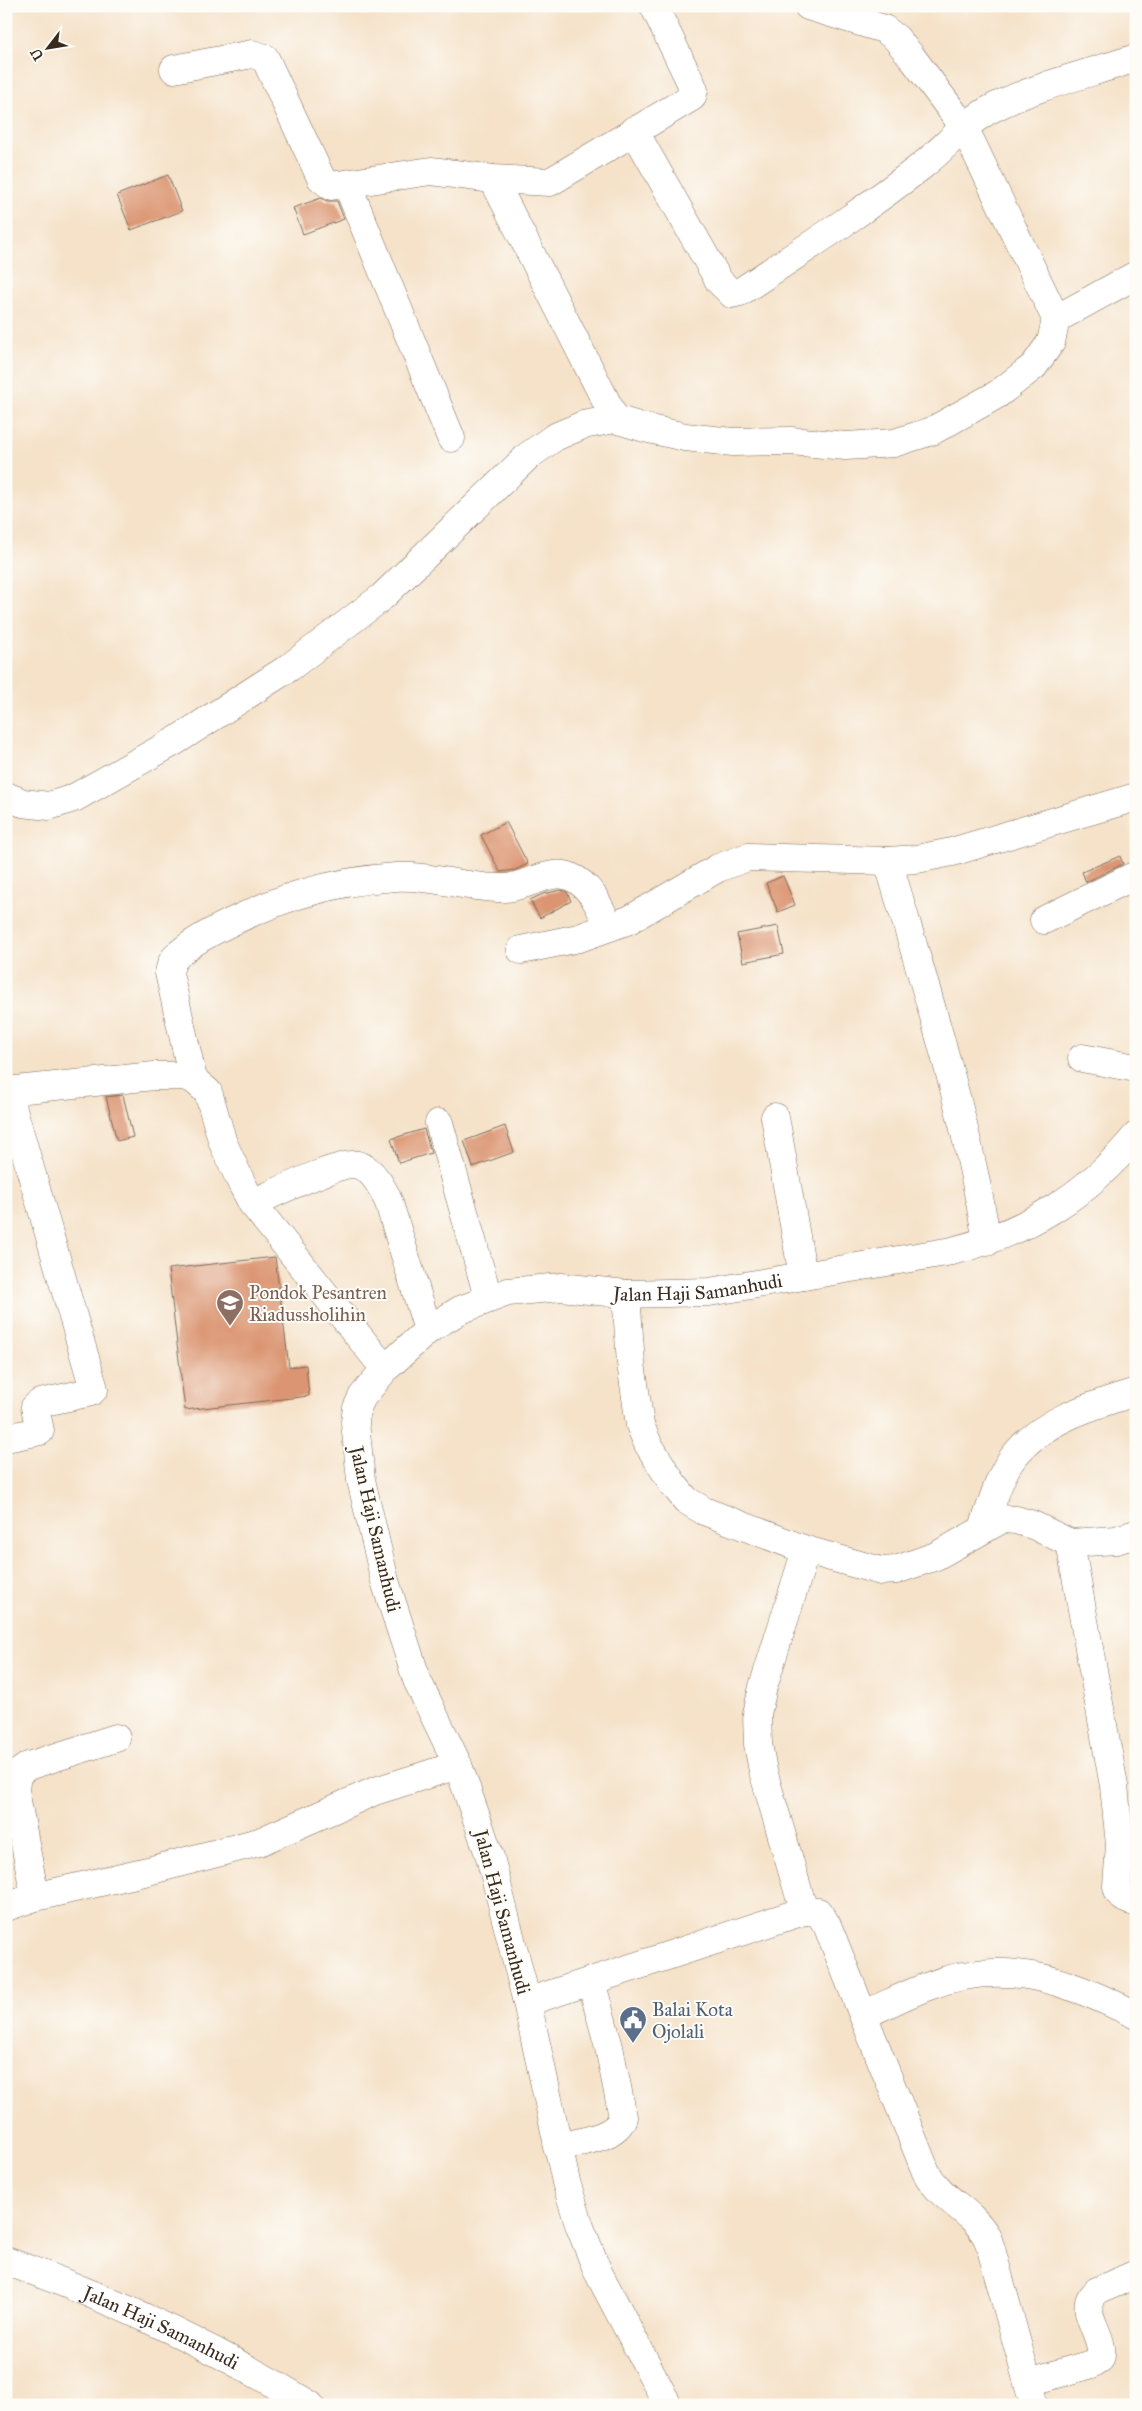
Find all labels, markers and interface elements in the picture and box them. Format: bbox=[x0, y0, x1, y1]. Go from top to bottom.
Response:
north arrow bbox=[22, 22, 72, 72]
text: U bbox=[27, 45, 47, 64]
street label: Jalan Haji Samanhudi bbox=[610, 1269, 784, 1306]
place label: Pondok Pesantren Riadussholihin bbox=[249, 1281, 387, 1326]
school or university icon: Pondok Pesantren Riadussholihin bbox=[215, 1288, 245, 1327]
street label: Jalan Haji Samanhudi bbox=[344, 1442, 406, 1615]
street label: Jalan Haji Samanhudi bbox=[468, 1825, 536, 1997]
place label: Balai Kota Ojolali bbox=[652, 1998, 734, 2043]
public building icon: Balai Kota Ojolali bbox=[618, 2005, 648, 2044]
street label: Jalan Haji Samanhudi bbox=[78, 2280, 243, 2374]

